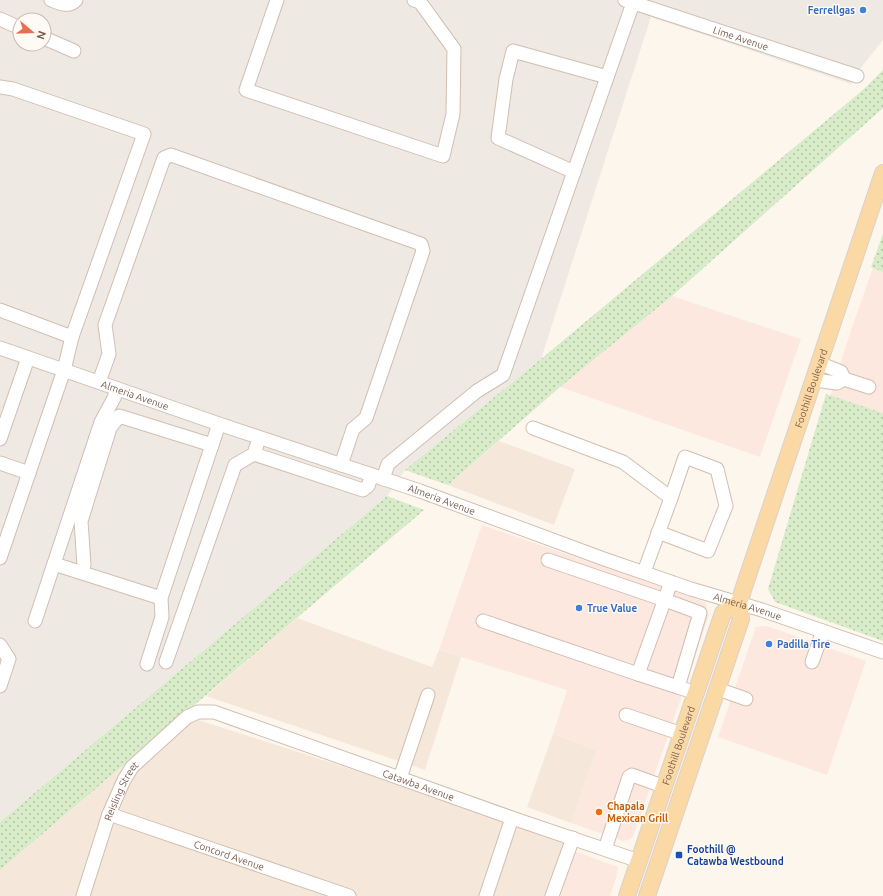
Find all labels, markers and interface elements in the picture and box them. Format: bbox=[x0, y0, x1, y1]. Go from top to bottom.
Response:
place label: Ferrellgas bbox=[808, 5, 855, 16]
marker: Ferrellgas bbox=[858, 5, 868, 15]
north arrow bbox=[12, 12, 52, 52]
street label: Lime Avenue bbox=[712, 24, 770, 52]
text: N bbox=[34, 29, 48, 41]
street label: Foothill Boulevard bbox=[792, 347, 829, 429]
street label: Almeria Avenue bbox=[100, 378, 170, 412]
street label: Almeria Avenue bbox=[407, 482, 477, 516]
street label: Almeria Avenue bbox=[712, 590, 783, 622]
marker: True Value bbox=[574, 603, 584, 613]
place label: True Value bbox=[587, 603, 637, 614]
marker: Padilla Tire bbox=[764, 639, 774, 649]
place label: Padilla Tire bbox=[777, 639, 830, 650]
street label: Foothill Boulevard bbox=[660, 705, 697, 786]
street label: Reisling Street bbox=[102, 759, 140, 822]
street label: Catawba Avenue bbox=[381, 767, 456, 803]
place label: Chapala Mexican Grill bbox=[607, 801, 668, 824]
marker: Chapala Mexican Grill bbox=[594, 807, 604, 817]
street label: Concord Avenue bbox=[192, 838, 266, 872]
place label: Foothill @ Catawba Westbound bbox=[687, 844, 784, 867]
marker: Foothill @ Catawba Westbound bbox=[674, 850, 684, 860]

